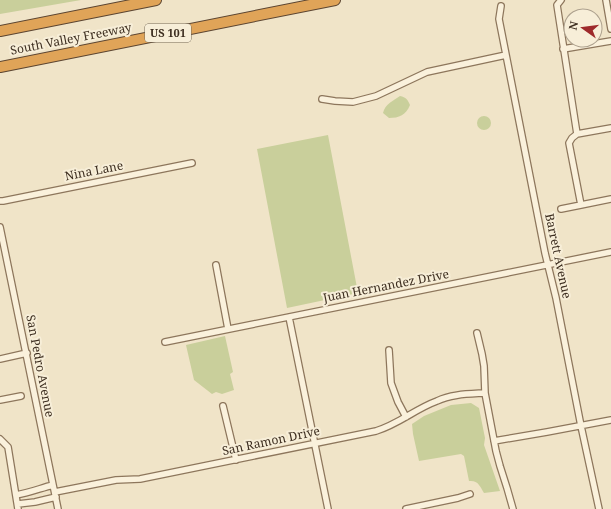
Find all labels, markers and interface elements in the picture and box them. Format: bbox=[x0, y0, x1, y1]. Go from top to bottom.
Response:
north arrow bbox=[563, 8, 603, 48]
street label: South Valley Freeway bbox=[9, 18, 133, 59]
text: N bbox=[564, 19, 581, 31]
road number: US 101 bbox=[145, 24, 191, 42]
street label: Nina Lane bbox=[63, 157, 124, 184]
street label: Barrett Avenue bbox=[541, 212, 576, 300]
street label: Juan Hernandez Drive bbox=[320, 265, 450, 306]
street label: San Pedro Avenue bbox=[22, 313, 59, 418]
street label: San Ramon Drive bbox=[220, 422, 321, 459]

